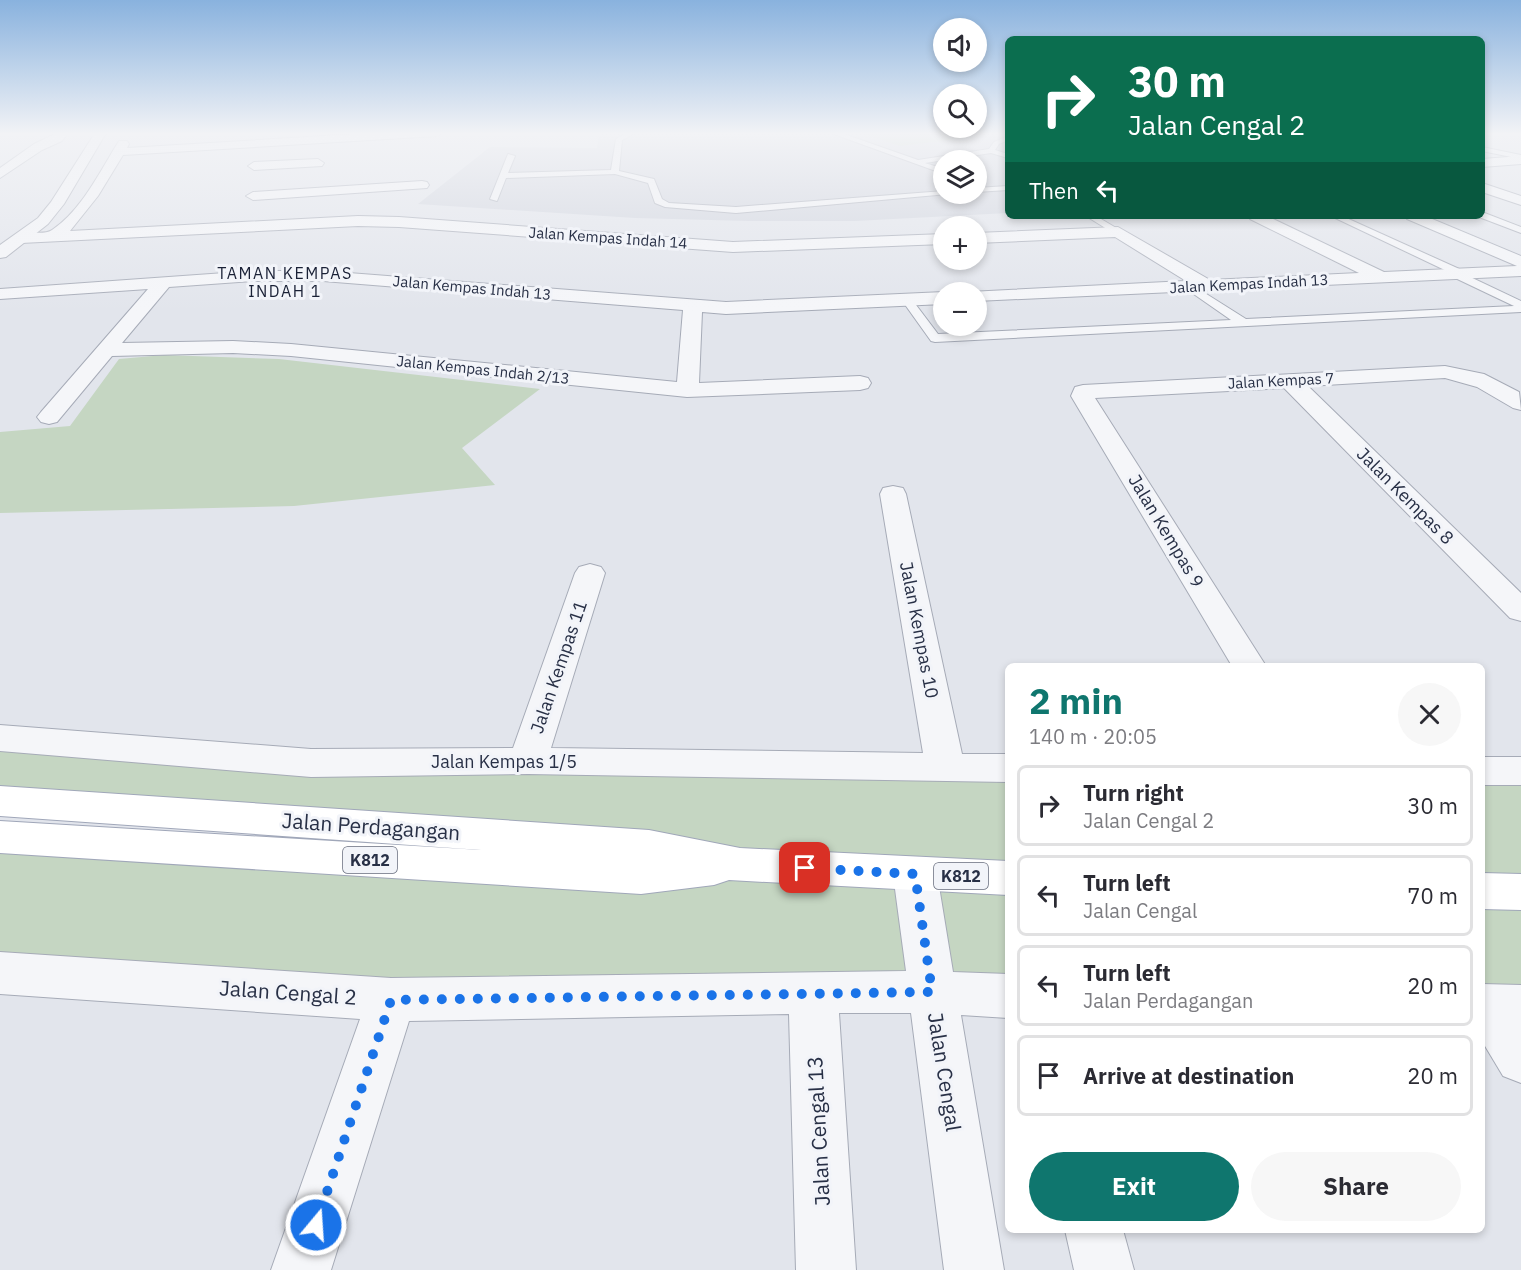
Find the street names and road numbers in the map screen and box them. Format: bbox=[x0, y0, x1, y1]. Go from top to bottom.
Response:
street label: Jalan Kempas Indah 14 bbox=[528, 222, 688, 253]
street label: Jalan Kempas Indah 13 bbox=[1169, 270, 1329, 297]
street label: Jalan Kempas Indah 13 bbox=[392, 271, 552, 304]
street label: Jalan Kempas Indah 2/13 bbox=[396, 351, 571, 388]
street label: Jalan Kempas 7 bbox=[1227, 368, 1335, 393]
street label: Jalan Kempas 8 bbox=[1352, 442, 1459, 549]
street label: Jalan Kempas 9 bbox=[1124, 470, 1209, 592]
street label: Jalan Kempas 10 bbox=[895, 559, 944, 700]
street label: Jalan Kempas 11 bbox=[525, 597, 592, 736]
street label: Jalan Kempas 1/5 bbox=[431, 750, 577, 773]
street label: Jalan Perdagangan bbox=[281, 806, 461, 846]
road number: K812 bbox=[343, 847, 397, 873]
road number: K812 bbox=[934, 863, 988, 889]
street label: Jalan Cengal 2 bbox=[218, 973, 358, 1011]
street label: Jalan Cengal bbox=[922, 1010, 968, 1134]
street label: Jalan Cengal 13 bbox=[800, 1055, 836, 1207]

